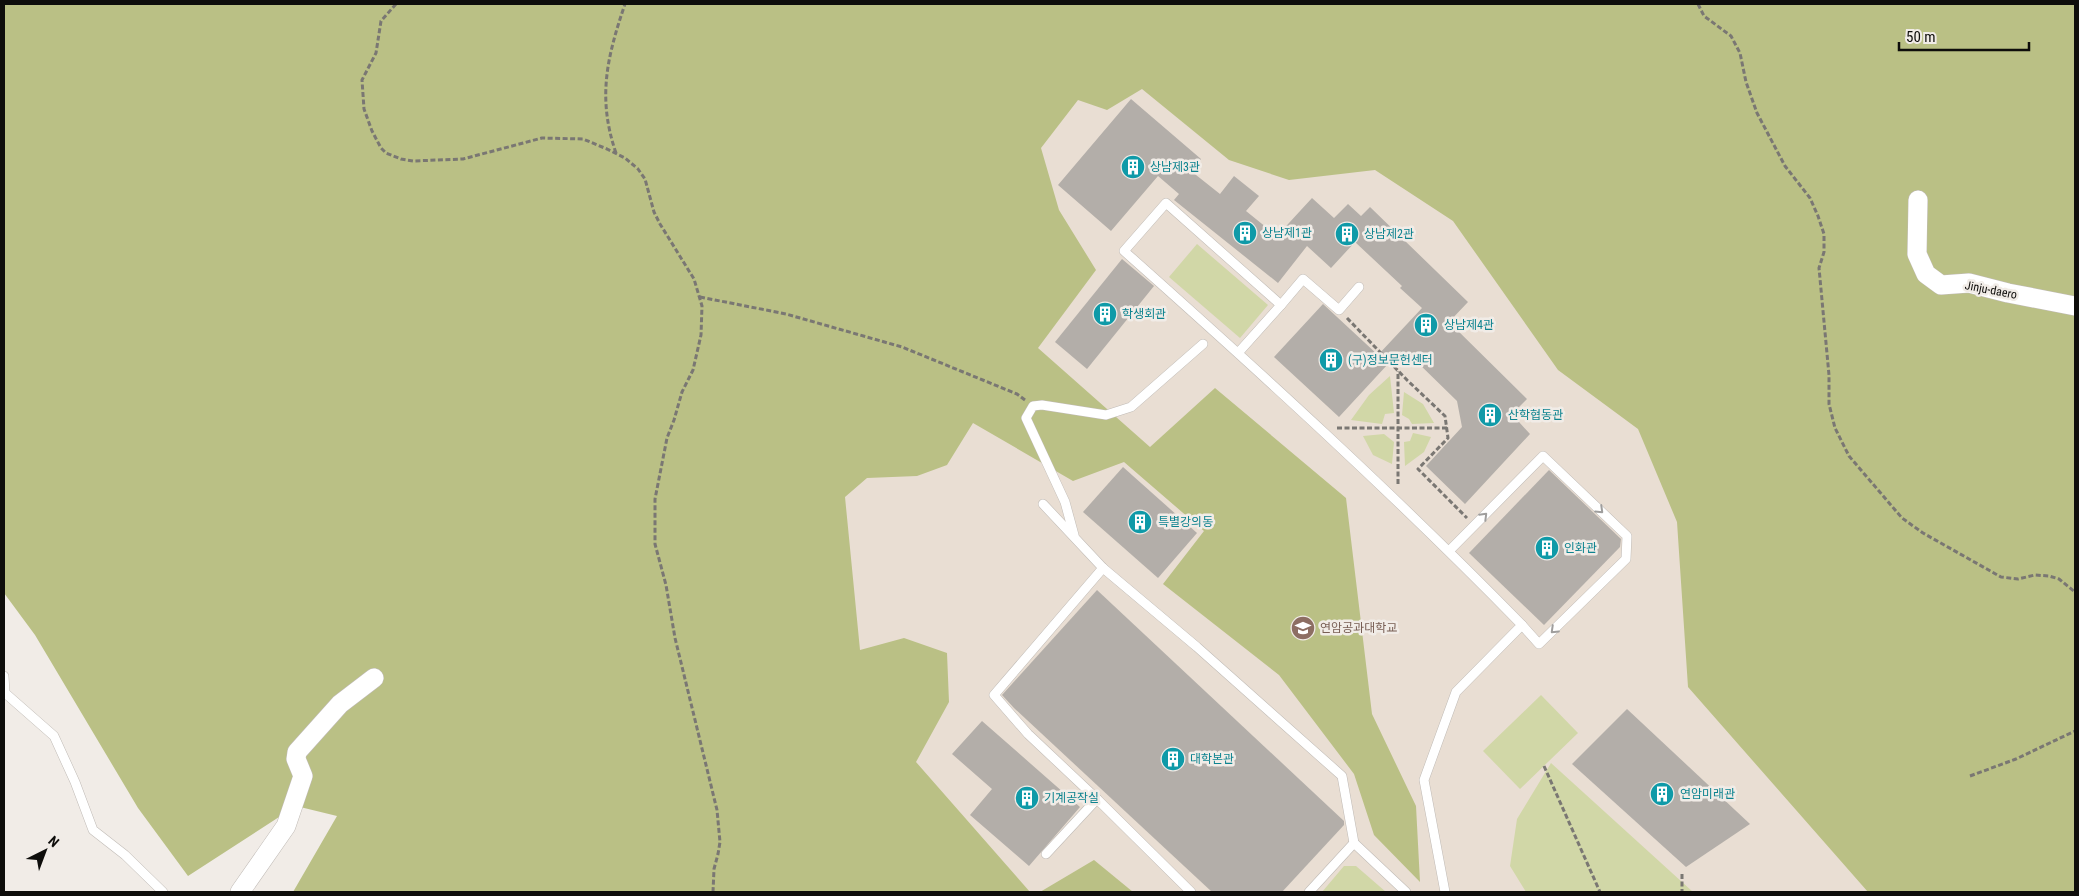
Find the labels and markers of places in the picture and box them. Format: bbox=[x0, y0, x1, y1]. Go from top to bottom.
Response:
building icon: 상남제3관 bbox=[1120, 154, 1146, 180]
place label: 상남제3관 bbox=[1150, 160, 1200, 174]
building icon: 상남제1관 bbox=[1232, 220, 1258, 246]
building icon: 상남제2관 bbox=[1334, 221, 1360, 247]
place label: 상남제1관 bbox=[1262, 226, 1312, 240]
place label: 상남제2관 bbox=[1364, 227, 1414, 241]
building icon: 학생회관 bbox=[1092, 301, 1118, 327]
place label: 학생회관 bbox=[1122, 307, 1166, 321]
building icon: 상남제4관 bbox=[1413, 312, 1439, 338]
place label: 상남제4관 bbox=[1444, 318, 1494, 332]
building icon: (구)정보문헌센터 bbox=[1318, 347, 1344, 373]
place label: (구)정보문헌센터 bbox=[1348, 353, 1433, 367]
building icon: 산학협동관 bbox=[1477, 402, 1503, 428]
place label: 산학협동관 bbox=[1508, 408, 1563, 422]
building icon: 특별강의동 bbox=[1127, 509, 1153, 535]
place label: 특별강의동 bbox=[1158, 515, 1213, 529]
building icon: 인화관 bbox=[1534, 535, 1560, 561]
place label: 인화관 bbox=[1564, 541, 1597, 555]
school or university icon: 연암공과대학교 bbox=[1290, 615, 1316, 641]
place label: 연암공과대학교 bbox=[1320, 621, 1397, 635]
building icon: 대학본관 bbox=[1160, 746, 1186, 772]
place label: 대학본관 bbox=[1190, 752, 1234, 766]
building icon: 연암미래관 bbox=[1649, 781, 1675, 807]
building icon: 기계공작실 bbox=[1014, 785, 1040, 811]
place label: 연암미래관 bbox=[1680, 787, 1735, 801]
place label: 기계공작실 bbox=[1044, 791, 1099, 805]

